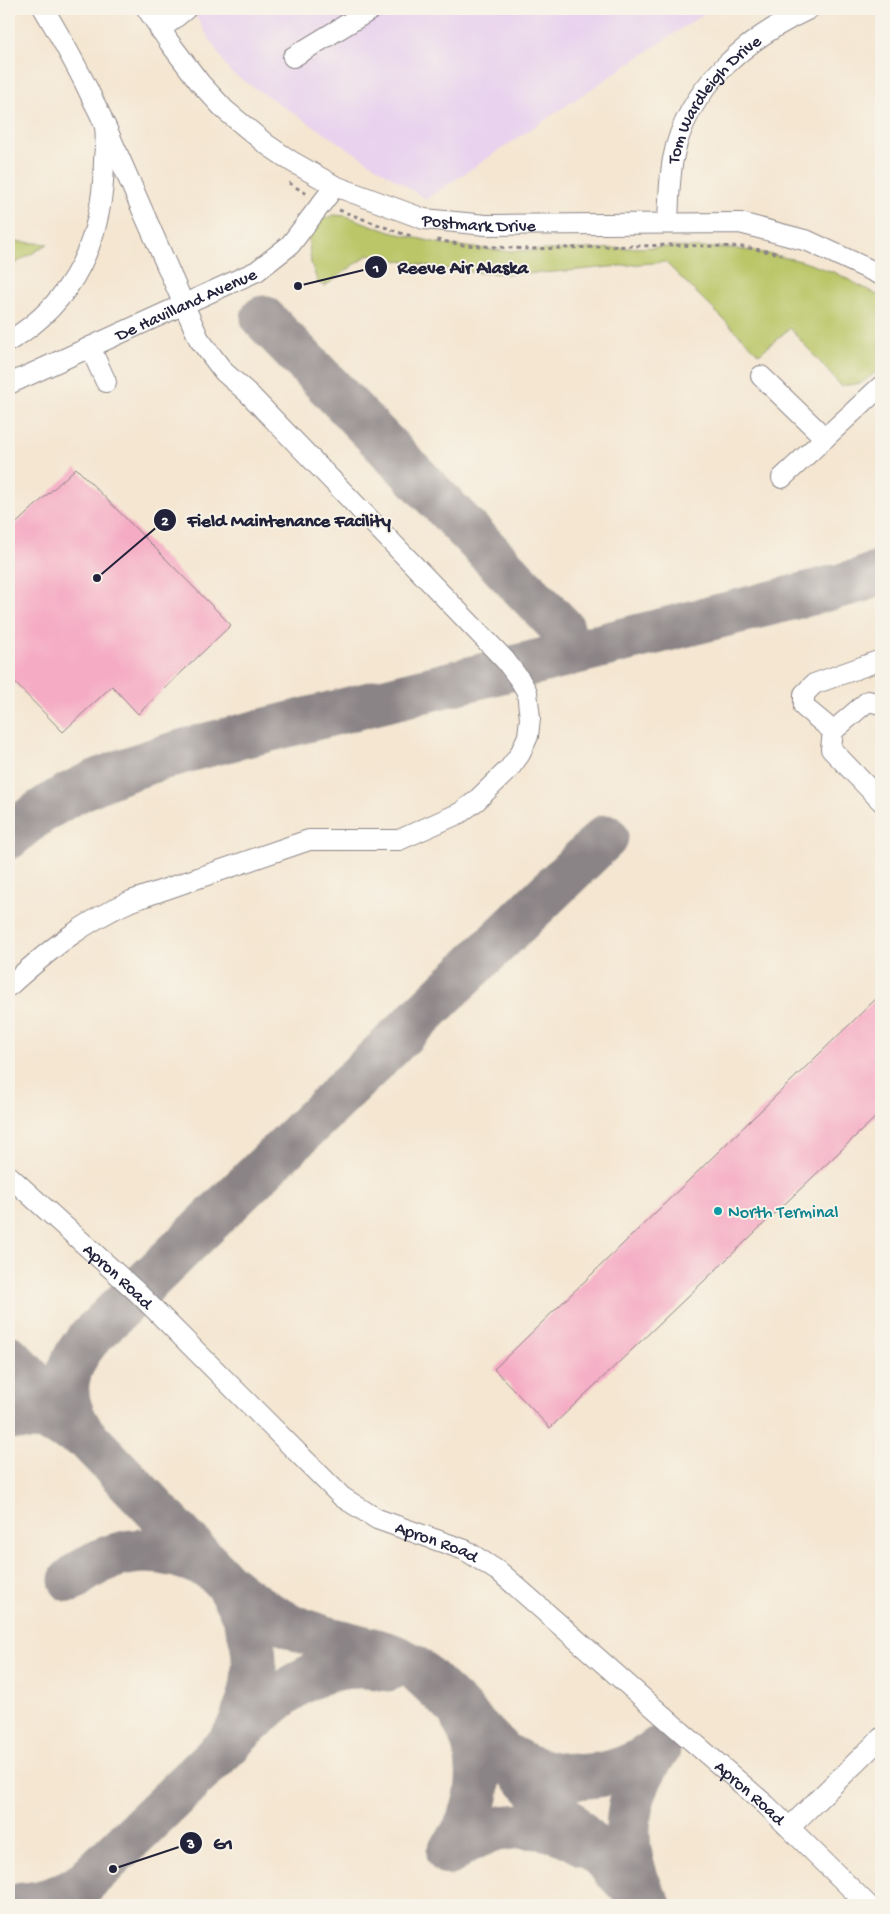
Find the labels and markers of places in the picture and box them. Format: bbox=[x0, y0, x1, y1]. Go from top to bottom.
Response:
callout: Reeve Air Alaska bbox=[363, 250, 539, 284]
callout: Field Maintenance Facility bbox=[152, 503, 401, 537]
place label: North Terminal bbox=[728, 1203, 839, 1224]
marker: North Terminal bbox=[712, 1205, 724, 1217]
callout: G1 bbox=[179, 1826, 243, 1860]

